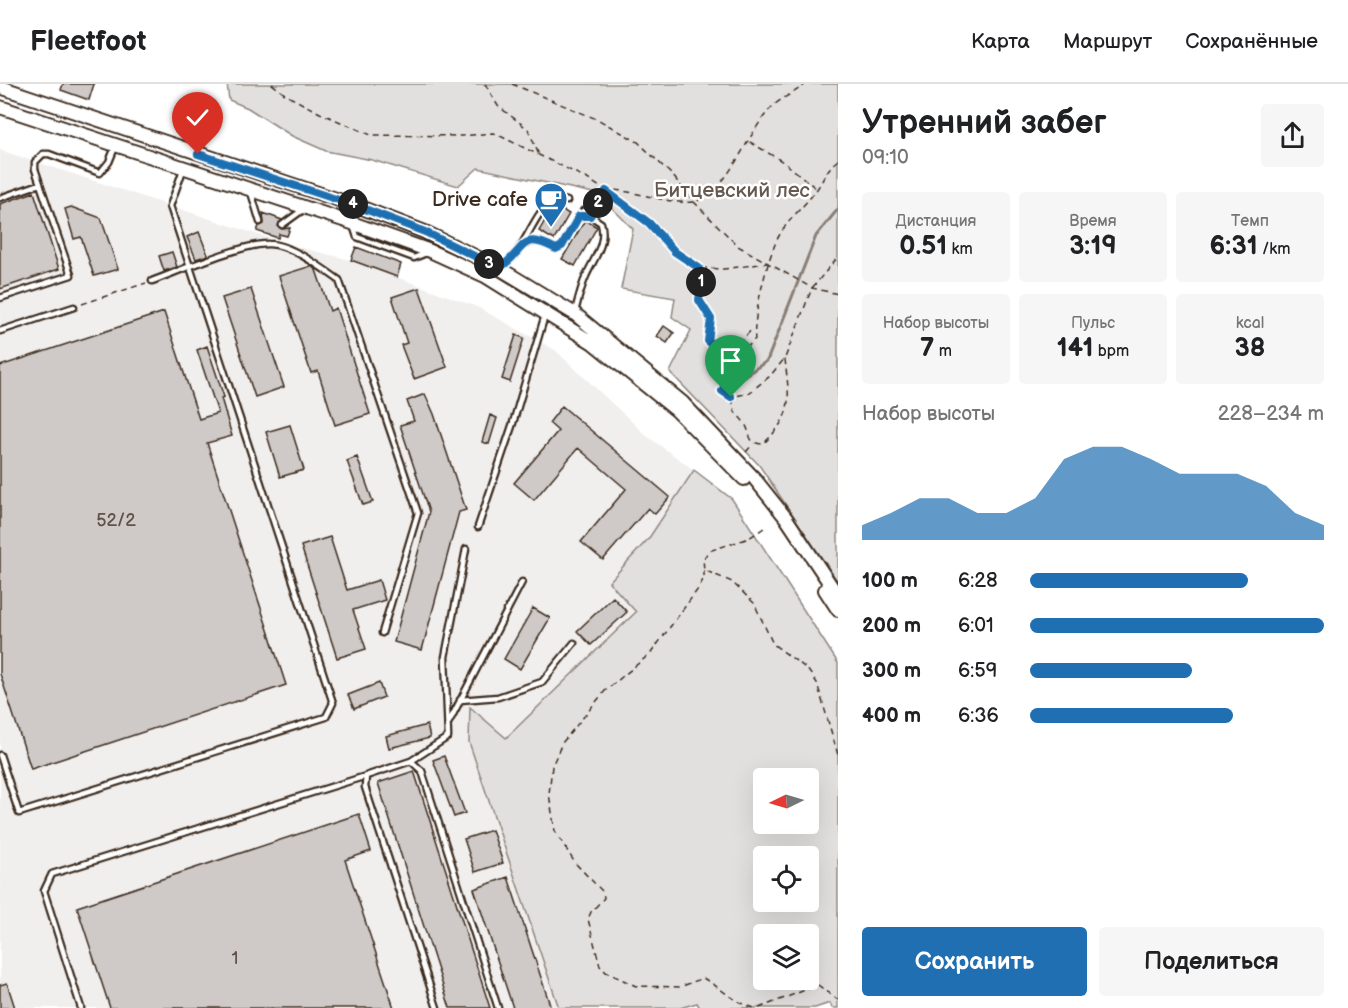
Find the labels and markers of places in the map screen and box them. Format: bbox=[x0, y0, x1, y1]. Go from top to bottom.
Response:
pin bbox=[172, 92, 223, 154]
cafe icon: Drive cafe bbox=[533, 181, 569, 228]
place label: Drive cafe bbox=[432, 187, 528, 212]
pin: 2 bbox=[583, 188, 613, 218]
pin: 4 bbox=[338, 189, 368, 219]
pin: 3 bbox=[474, 249, 504, 279]
pin: 1 bbox=[686, 267, 716, 297]
pin bbox=[705, 335, 756, 397]

